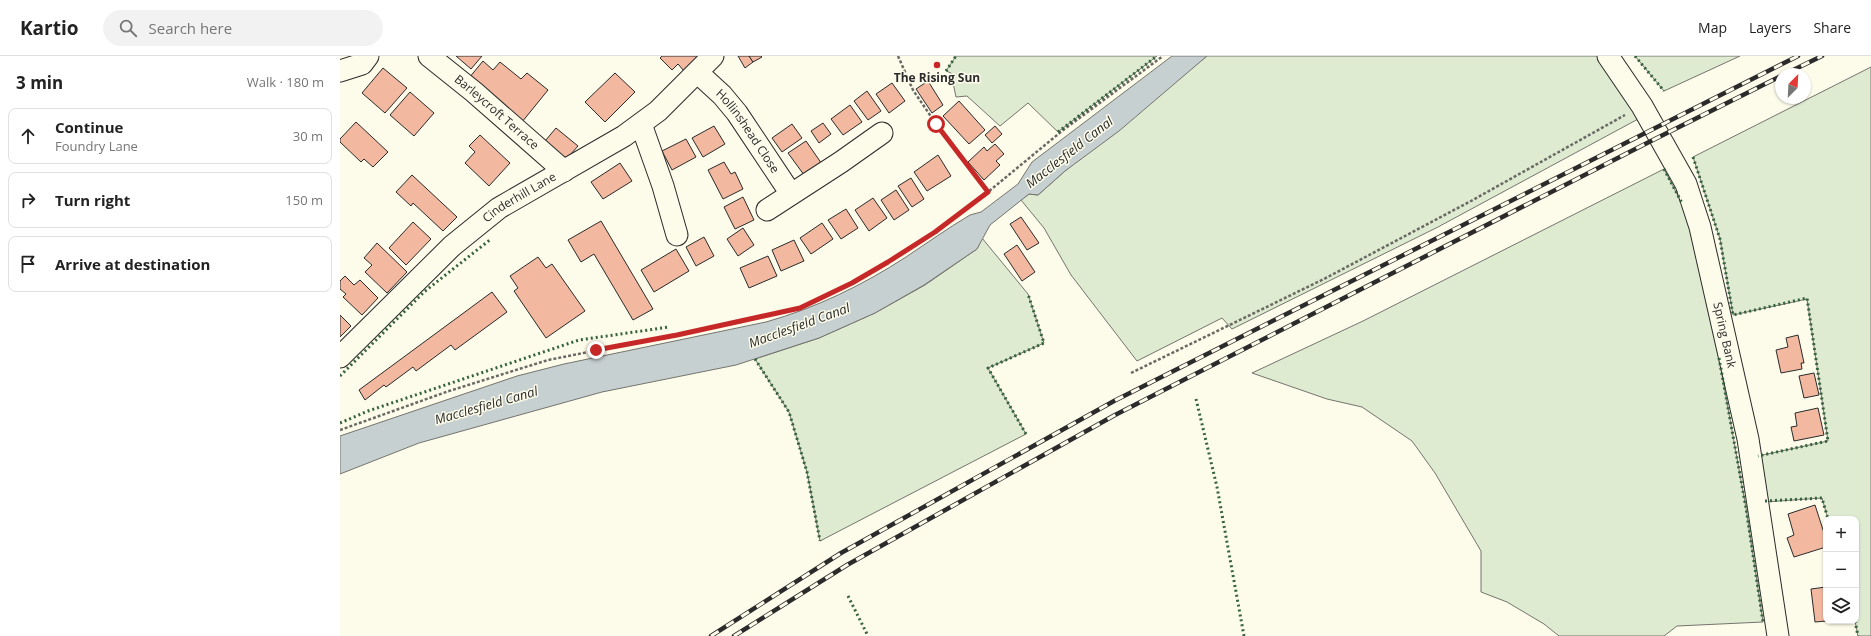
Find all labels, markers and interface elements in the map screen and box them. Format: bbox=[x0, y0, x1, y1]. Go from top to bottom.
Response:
search box bbox=[103, 10, 383, 46]
text: Kartio bbox=[20, 15, 79, 41]
icon: search bbox=[117, 17, 139, 39]
text: Search here bbox=[149, 18, 232, 38]
text: Map bbox=[1698, 18, 1727, 37]
text: Layers bbox=[1749, 18, 1791, 37]
text: Share bbox=[1813, 18, 1851, 37]
marker: The Rising Sun bbox=[932, 60, 942, 70]
north arrow bbox=[1775, 68, 1811, 104]
place label: The Rising Sun bbox=[894, 69, 980, 86]
text: 3 min bbox=[16, 71, 63, 94]
street label: Barleycroft Terrace bbox=[451, 71, 543, 153]
text: Walk · 180 m bbox=[247, 73, 324, 91]
street label: Hollinshead Close bbox=[713, 85, 784, 177]
water label: Macclesfield Canal bbox=[1022, 112, 1117, 192]
route start bbox=[927, 115, 945, 133]
text: Continue bbox=[55, 117, 123, 137]
icon: ahead bbox=[17, 125, 39, 147]
text: 30 m bbox=[293, 127, 323, 145]
text: Foundry Lane bbox=[55, 137, 138, 155]
street label: Cinderhill Lane bbox=[479, 168, 559, 226]
icon: right bbox=[17, 189, 39, 211]
text: Turn right bbox=[55, 190, 130, 210]
text: 150 m bbox=[285, 191, 323, 209]
icon: arrive bbox=[17, 253, 39, 275]
text: Arrive at destination bbox=[55, 254, 210, 274]
water label: Macclesfield Canal bbox=[746, 298, 853, 352]
street label: Spring Bank bbox=[1709, 300, 1741, 370]
route end bbox=[587, 341, 605, 359]
water label: Macclesfield Canal bbox=[432, 381, 540, 428]
map controls bbox=[1823, 516, 1859, 624]
button: + bbox=[1823, 516, 1859, 552]
button: − bbox=[1823, 552, 1859, 588]
button: layers bbox=[1823, 588, 1859, 624]

